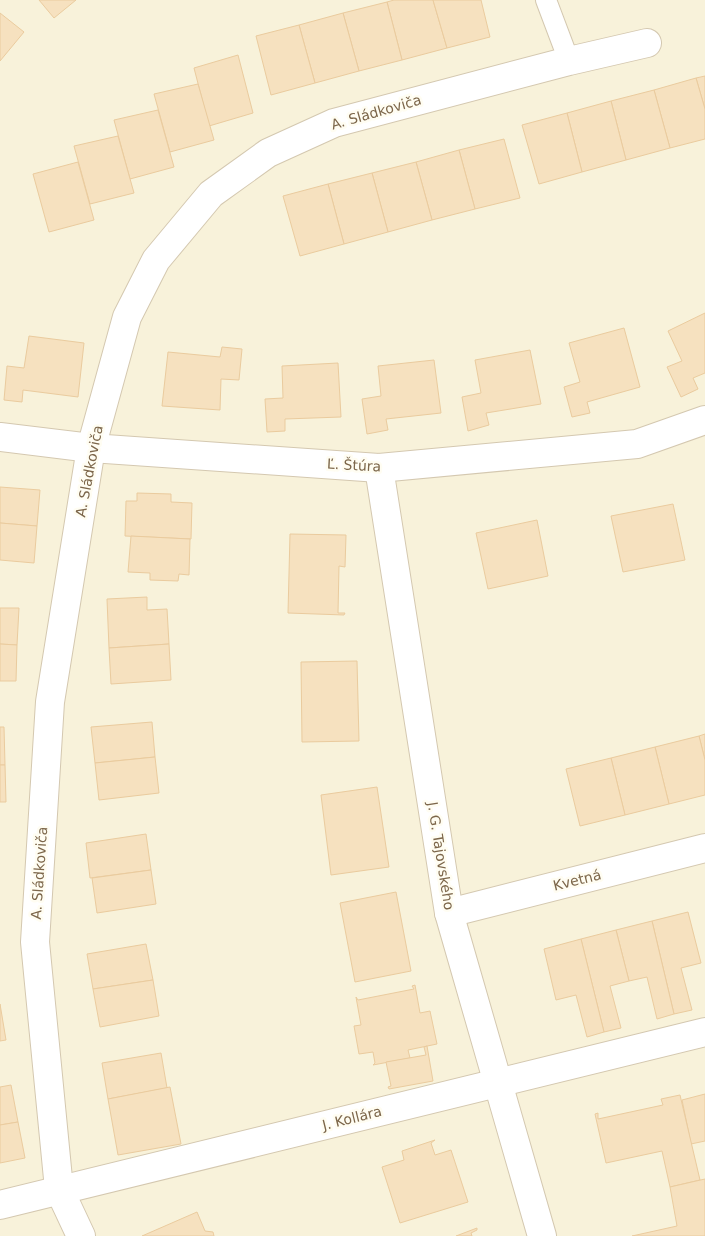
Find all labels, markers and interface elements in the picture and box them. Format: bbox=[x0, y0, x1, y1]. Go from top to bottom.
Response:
street label: A. Sládkoviča bbox=[329, 91, 423, 133]
street label: A. Sládkoviča bbox=[72, 424, 106, 518]
street label: Ľ. Štúra bbox=[326, 455, 382, 474]
street label: J. G. Tajovského bbox=[424, 800, 457, 911]
street label: A. Sládkoviča bbox=[28, 826, 50, 920]
street label: Kvetná bbox=[551, 866, 603, 894]
street label: J. Kollára bbox=[320, 1103, 383, 1133]

